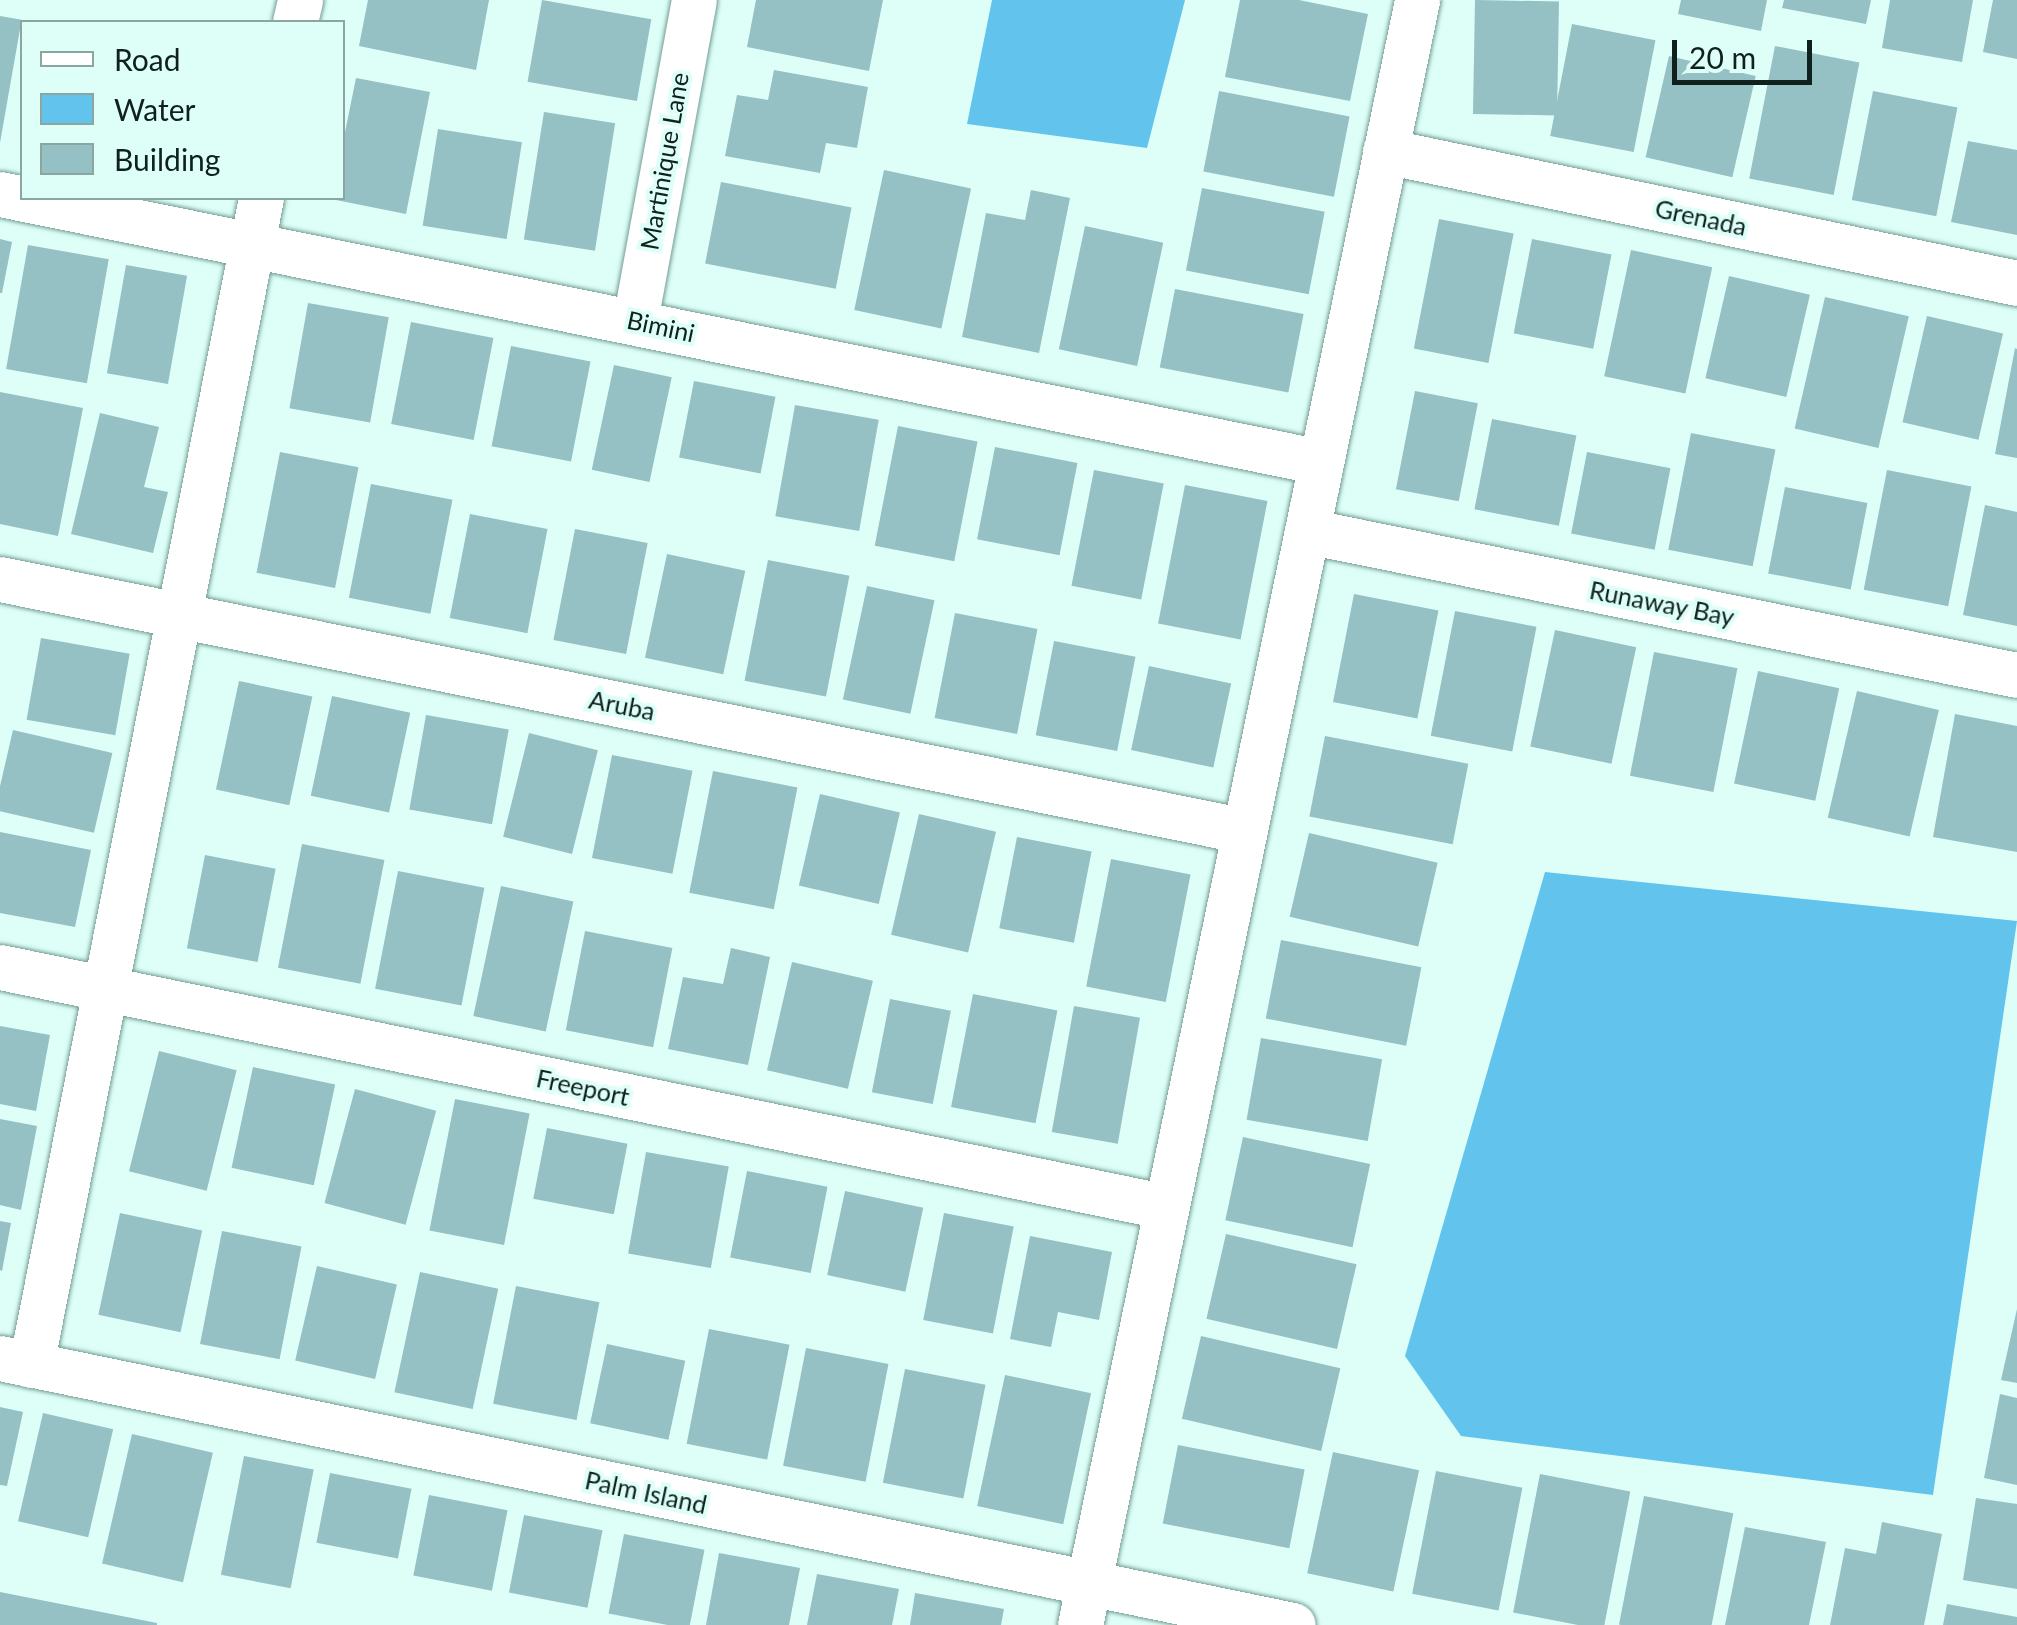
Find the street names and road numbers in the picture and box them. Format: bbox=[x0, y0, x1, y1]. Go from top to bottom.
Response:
street label: Martinique Lane bbox=[634, 70, 694, 252]
street label: Grenada bbox=[1653, 193, 1749, 241]
street label: Bimini bbox=[624, 304, 698, 348]
street label: Runaway Bay bbox=[1587, 574, 1737, 632]
street label: Aruba bbox=[587, 684, 657, 726]
street label: Freeport bbox=[534, 1063, 632, 1111]
street label: Palm Island bbox=[582, 1464, 710, 1520]

